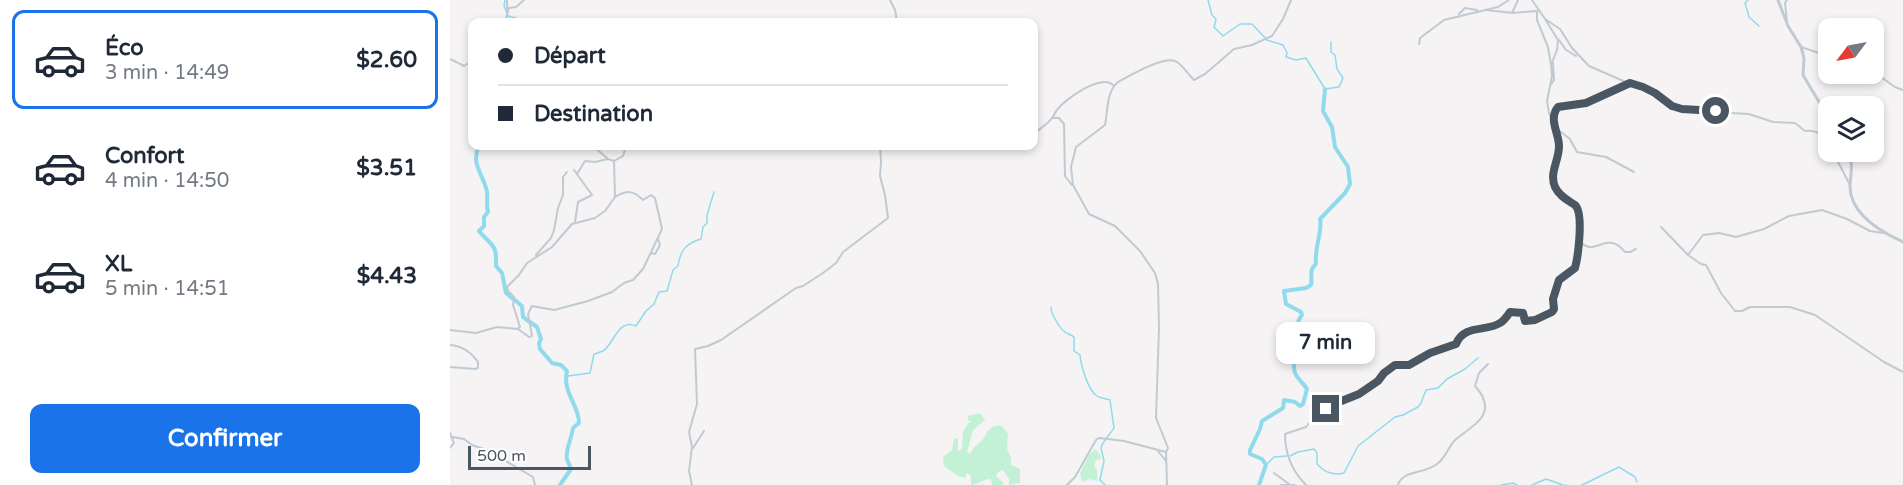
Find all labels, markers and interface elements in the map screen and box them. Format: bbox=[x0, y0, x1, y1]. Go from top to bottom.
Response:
north arrow bbox=[1818, 18, 1884, 84]
map controls bbox=[1818, 18, 1884, 162]
icon: car bbox=[33, 33, 87, 87]
text: Éco bbox=[105, 35, 144, 61]
text: Départ bbox=[534, 43, 606, 69]
text: $2.60 bbox=[356, 47, 417, 73]
text: 3 min · 14:49 bbox=[105, 61, 229, 85]
button: layers bbox=[1818, 96, 1884, 162]
route start bbox=[1702, 97, 1729, 124]
text: Destination bbox=[534, 101, 653, 127]
icon: car bbox=[33, 141, 87, 195]
text: Confort bbox=[105, 143, 184, 169]
text: $3.51 bbox=[356, 155, 417, 181]
text: 4 min · 14:50 bbox=[105, 169, 229, 193]
icon: car bbox=[33, 249, 87, 303]
text: XL bbox=[105, 251, 132, 277]
text: $4.43 bbox=[357, 263, 417, 289]
text: 5 min · 14:51 bbox=[105, 277, 229, 301]
callout: 7 min bbox=[1276, 322, 1376, 364]
text: 7 min bbox=[1299, 331, 1352, 355]
route end bbox=[1312, 395, 1339, 422]
button: Confirmer bbox=[30, 404, 420, 473]
scale bar bbox=[468, 443, 591, 470]
text: 500 m bbox=[477, 446, 526, 466]

